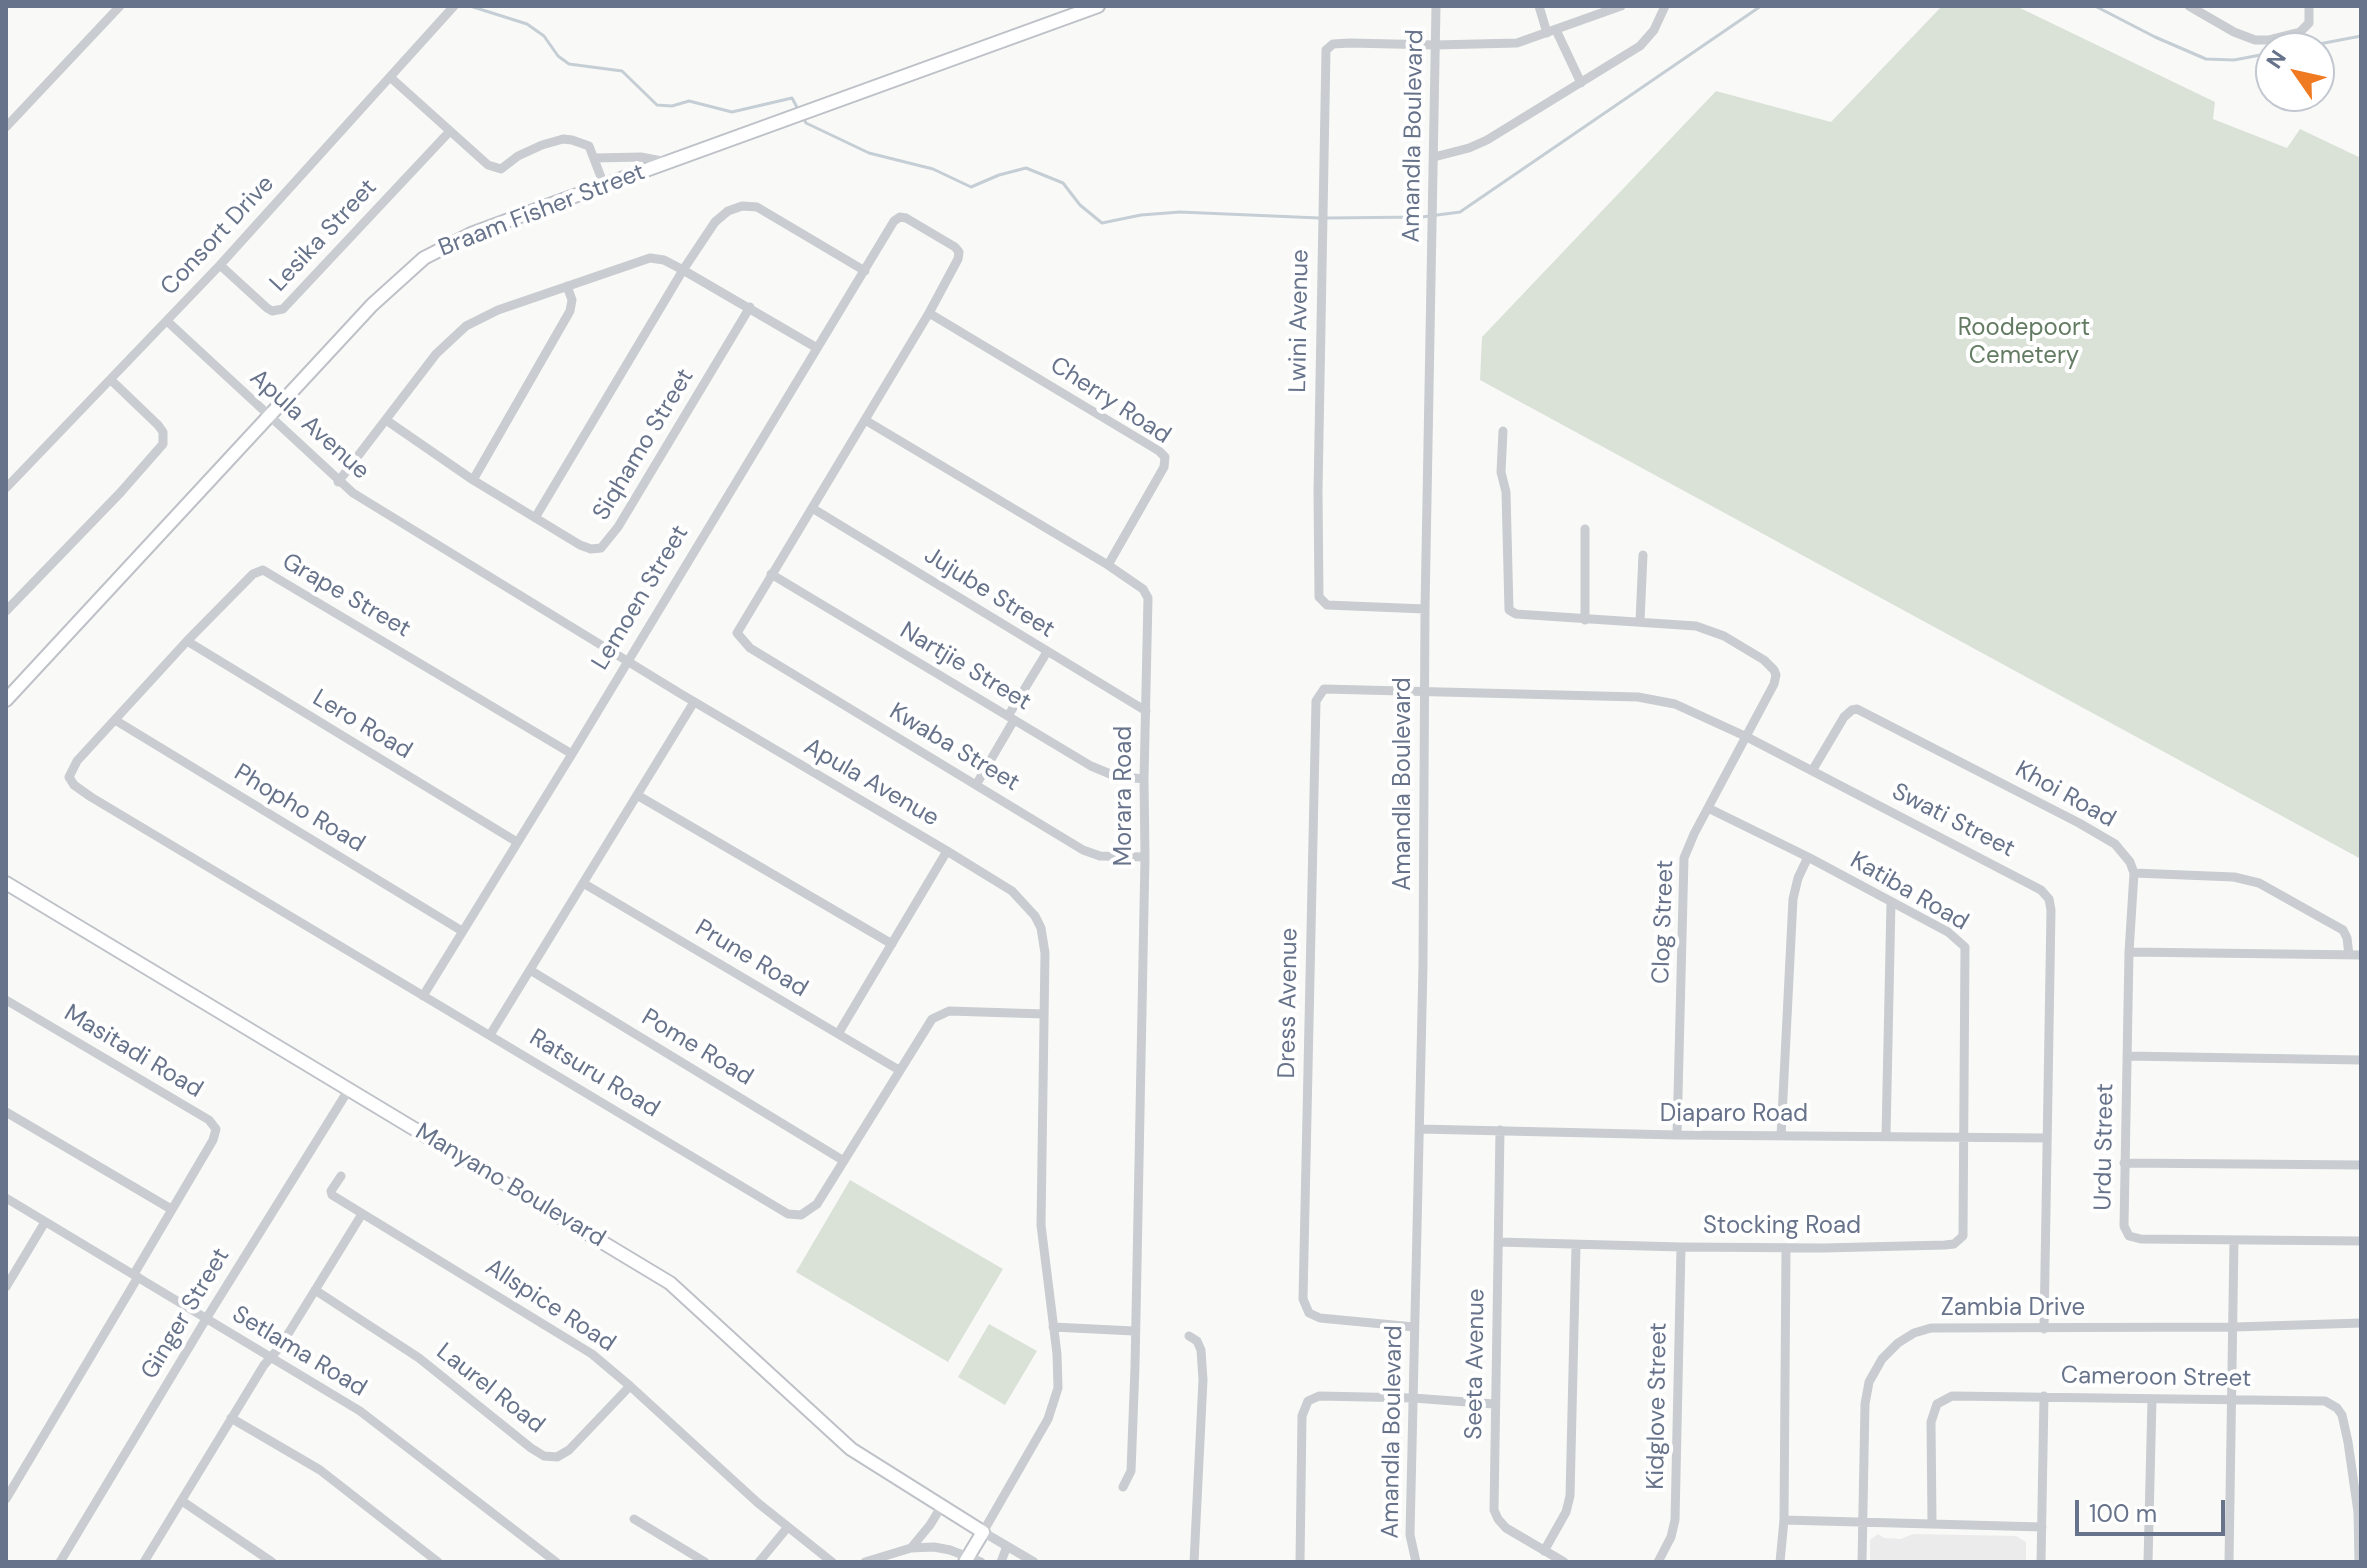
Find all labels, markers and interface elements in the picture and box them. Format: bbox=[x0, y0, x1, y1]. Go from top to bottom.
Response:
street label: Amandla Boulevard bbox=[1398, 29, 1430, 243]
north arrow bbox=[2255, 32, 2335, 112]
text: N bbox=[2260, 45, 2293, 74]
street label: Braam Fisher Street bbox=[435, 158, 649, 264]
street label: Consort Drive bbox=[155, 170, 281, 302]
street label: Lesika Street bbox=[265, 174, 383, 298]
street label: Lwini Avenue bbox=[1284, 249, 1316, 393]
park label: Roodepoort Cemetery bbox=[1958, 315, 2090, 371]
street label: Cherry Road bbox=[1044, 351, 1176, 451]
street label: Apula Avenue bbox=[243, 364, 375, 486]
street label: Siqhamo Street bbox=[587, 364, 701, 526]
street label: Lemoen Street bbox=[587, 521, 695, 675]
street label: Jujube Street bbox=[918, 541, 1060, 645]
street label: Grape Street bbox=[277, 548, 415, 644]
street label: Nartjie Street bbox=[894, 617, 1036, 717]
street label: Amandla Boulevard bbox=[1390, 677, 1418, 891]
street label: Lero Road bbox=[307, 684, 417, 766]
street label: Kwaba Street bbox=[884, 698, 1024, 798]
street label: Morara Road bbox=[1111, 726, 1139, 866]
street label: Apula Avenue bbox=[798, 733, 944, 833]
street label: Khoi Road bbox=[2010, 756, 2120, 834]
street label: Phopho Road bbox=[228, 759, 370, 859]
street label: Swati Street bbox=[1887, 778, 2019, 864]
street label: Katiba Road bbox=[1845, 847, 1973, 937]
street label: Clog Street bbox=[1647, 859, 1681, 985]
street label: Prune Road bbox=[689, 914, 813, 1004]
street label: Dress Avenue bbox=[1273, 927, 1305, 1079]
street label: Masitadi Road bbox=[58, 999, 208, 1105]
street label: Pome Road bbox=[636, 1004, 758, 1092]
street label: Ratsuru Road bbox=[524, 1024, 664, 1124]
street label: Urdu Street bbox=[2089, 1083, 2121, 1211]
street label: Diaparo Road bbox=[1660, 1101, 1808, 1129]
street label: Manyano Boulevard bbox=[410, 1118, 610, 1254]
street label: Stocking Road bbox=[1703, 1213, 1861, 1241]
street label: Ginger Street bbox=[136, 1243, 236, 1385]
street label: Allspice Road bbox=[480, 1253, 620, 1359]
street label: Seeta Avenue bbox=[1460, 1288, 1492, 1440]
street label: Zambia Drive bbox=[1941, 1295, 2085, 1323]
street label: Setlama Road bbox=[227, 1301, 371, 1403]
street label: Kidglove Street bbox=[1642, 1322, 1674, 1490]
street label: Amandla Boulevard bbox=[1377, 1325, 1409, 1539]
street label: Laurel Road bbox=[430, 1338, 550, 1440]
street label: Cameroon Street bbox=[2061, 1362, 2251, 1394]
scale bar bbox=[2079, 1484, 2229, 1534]
text: 100 m bbox=[2089, 1498, 2157, 1529]

